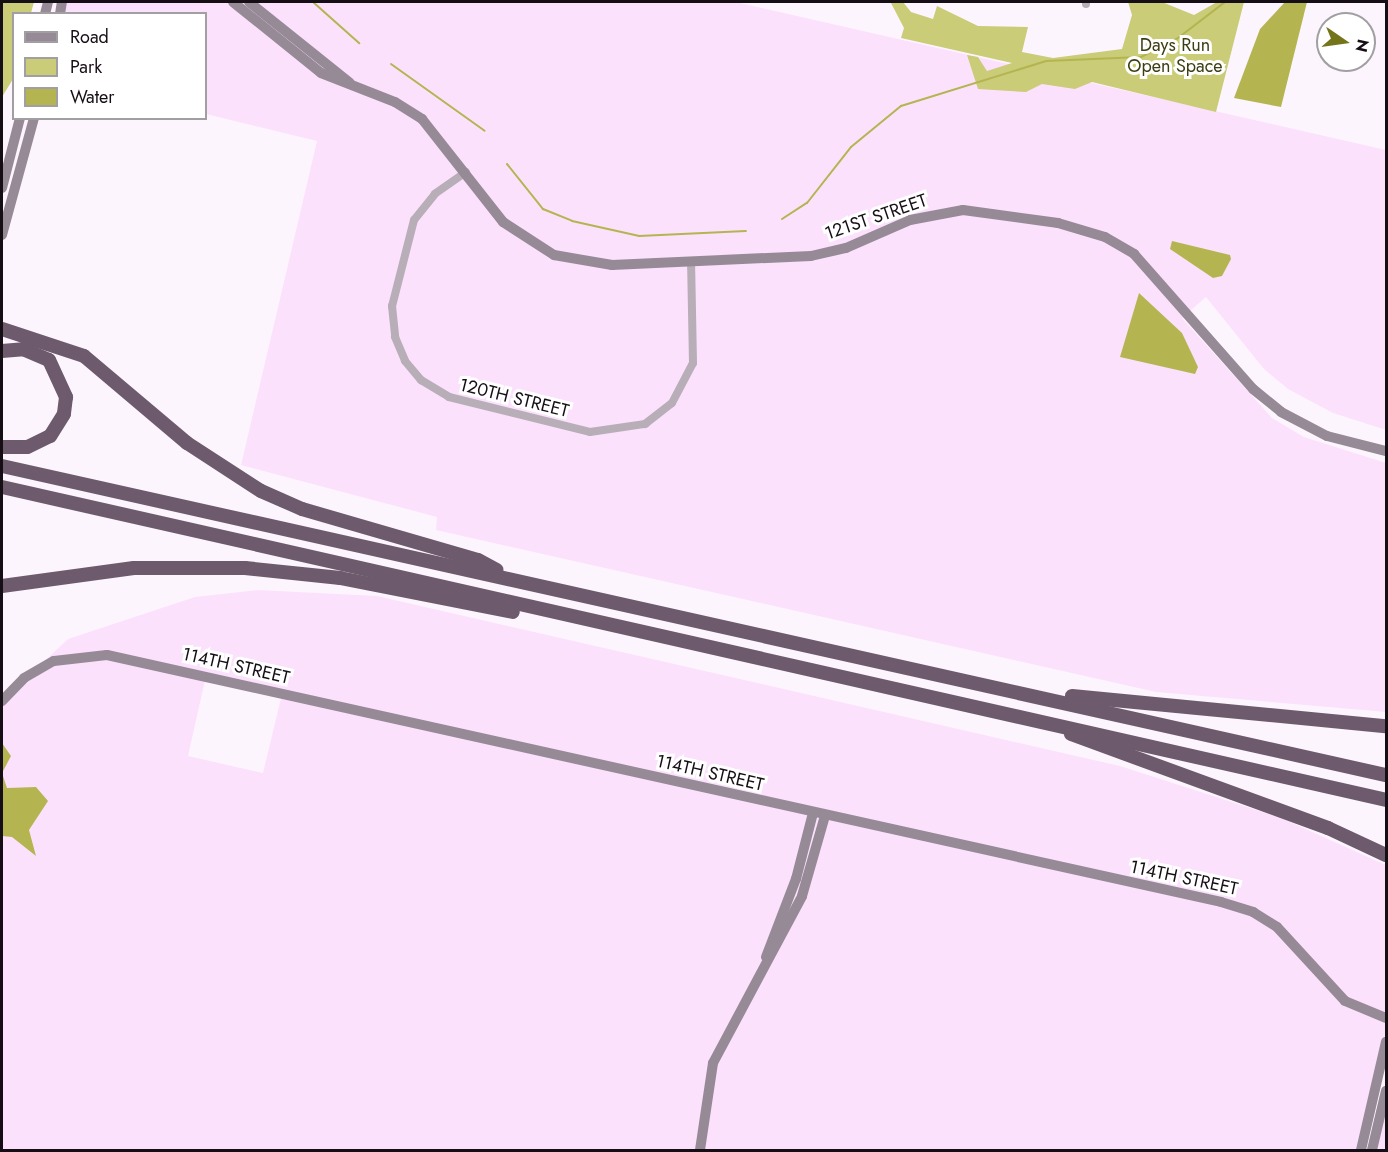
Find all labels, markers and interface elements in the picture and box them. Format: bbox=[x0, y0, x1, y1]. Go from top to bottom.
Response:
legend bbox=[12, 12, 207, 120]
north arrow bbox=[1316, 12, 1376, 72]
text: Road bbox=[70, 24, 109, 50]
park label: Days Run Open Space bbox=[1127, 35, 1223, 78]
text: N bbox=[1349, 37, 1375, 54]
text: Park bbox=[70, 54, 102, 80]
text: Water bbox=[70, 84, 114, 110]
street label: 121ST STREET bbox=[822, 189, 930, 245]
street label: 120TH STREET bbox=[457, 374, 571, 422]
street label: 114TH STREET bbox=[180, 643, 292, 689]
street label: 114TH STREET bbox=[654, 750, 766, 796]
street label: 114TH STREET bbox=[1128, 856, 1240, 900]

